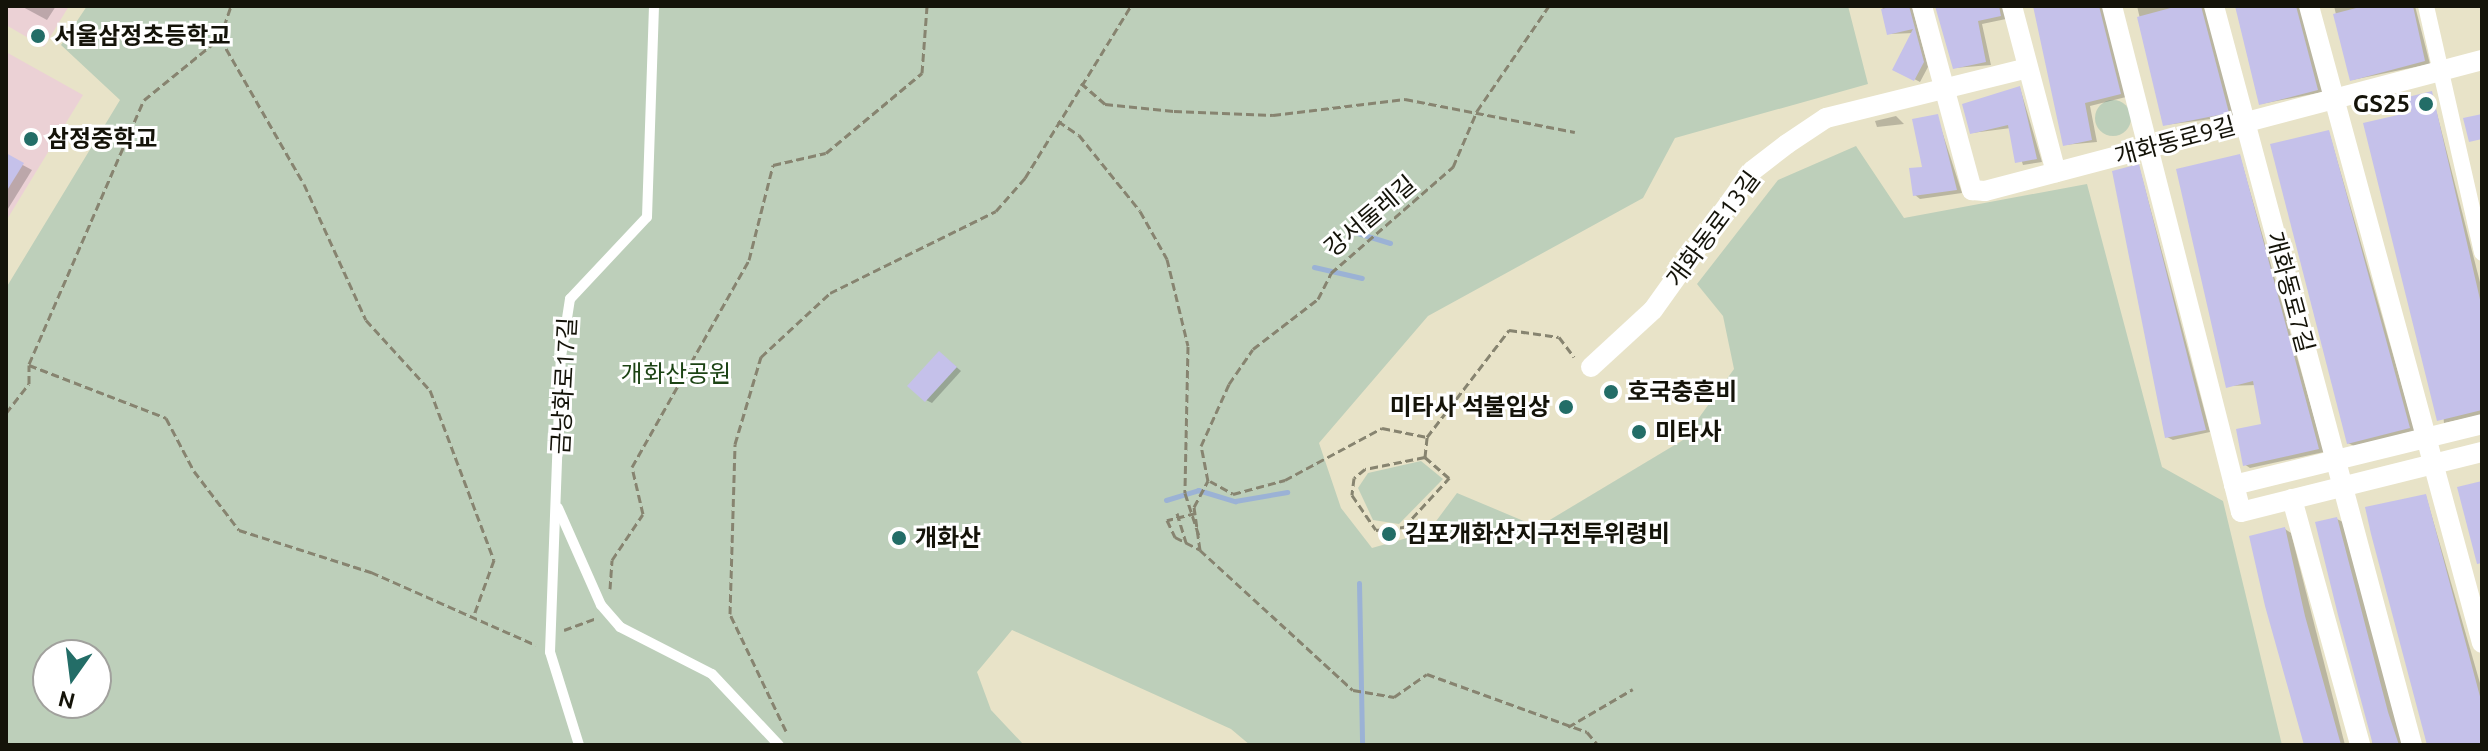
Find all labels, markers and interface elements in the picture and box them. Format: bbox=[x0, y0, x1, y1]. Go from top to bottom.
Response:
place label: 서울삼정초등학교 bbox=[54, 22, 231, 50]
marker: 서울삼정초등학교 bbox=[29, 27, 47, 45]
place label: GS25 bbox=[2353, 90, 2410, 118]
marker: GS25 bbox=[2417, 95, 2435, 113]
street label: 개화동로9길 bbox=[2111, 111, 2239, 171]
place label: 삼정중학교 bbox=[47, 125, 157, 153]
marker: 삼정중학교 bbox=[22, 130, 40, 148]
street label: 개화동로13길 bbox=[1660, 165, 1766, 293]
street label: 강서둘레길 bbox=[1318, 169, 1422, 263]
street label: 개화동로7길 bbox=[2260, 228, 2320, 356]
street label: 금낭화로17길 bbox=[546, 317, 582, 455]
park label: 개화산공원 bbox=[621, 360, 731, 388]
place label: 호국충흔비 bbox=[1627, 378, 1737, 406]
marker: 호국충흔비 bbox=[1602, 383, 1620, 401]
place label: 미타사 석불입상 bbox=[1390, 393, 1550, 421]
marker: 미타사 석불입상 bbox=[1557, 398, 1575, 416]
place label: 미타사 bbox=[1655, 418, 1721, 446]
marker: 미타사 bbox=[1630, 423, 1648, 441]
place label: 김포개화산지구전투위령비 bbox=[1405, 520, 1670, 548]
place label: 개화산 bbox=[915, 524, 981, 552]
marker: 김포개화산지구전투위령비 bbox=[1380, 525, 1398, 543]
marker: 개화산 bbox=[890, 529, 908, 547]
north arrow bbox=[32, 639, 112, 719]
text: N bbox=[56, 687, 78, 715]

